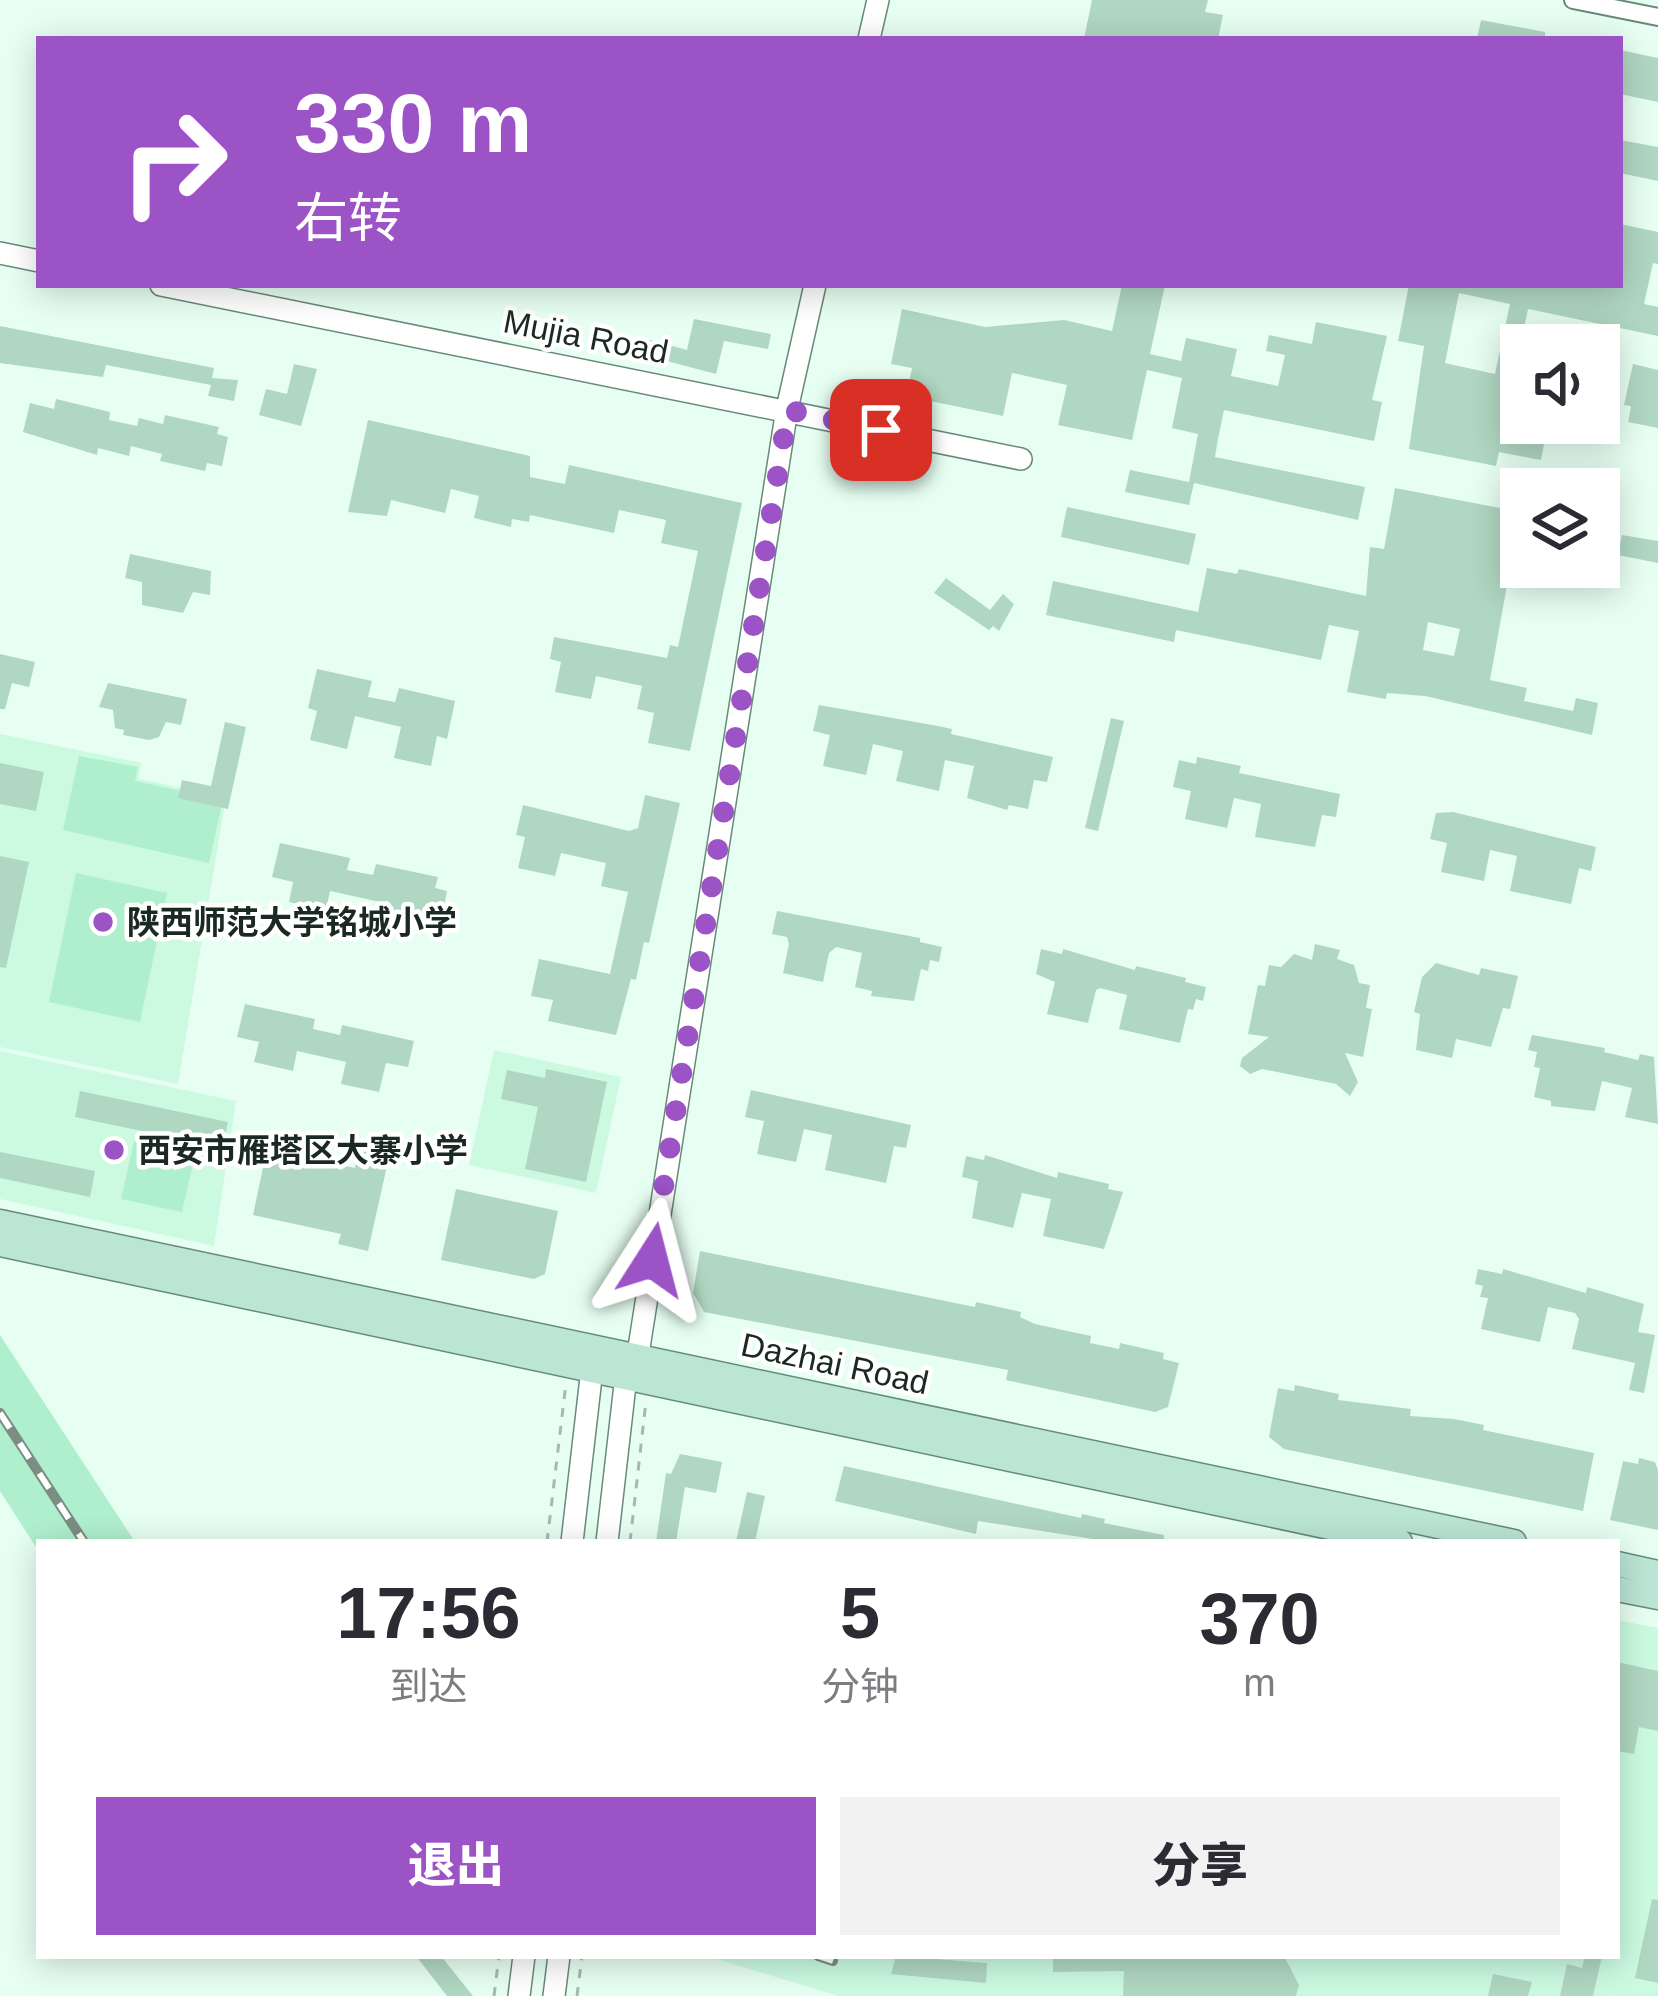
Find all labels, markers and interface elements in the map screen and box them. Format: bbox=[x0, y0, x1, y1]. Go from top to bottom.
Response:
text: 330 m bbox=[294, 76, 532, 170]
icon: right bbox=[96, 84, 252, 240]
text: 右转 bbox=[294, 188, 402, 248]
street label: Mujia Road bbox=[500, 302, 671, 371]
map controls bbox=[1500, 324, 1620, 588]
button: sound bbox=[1500, 324, 1620, 444]
pin bbox=[830, 379, 932, 481]
icon: arrive bbox=[848, 397, 914, 463]
button: layers bbox=[1500, 468, 1620, 588]
place label: 陕西师范大学铭城小学 bbox=[127, 904, 457, 941]
marker: 陕西师范大学铭城小学 bbox=[90, 909, 116, 935]
place label: 西安市雁塔区大寨小学 bbox=[138, 1132, 468, 1169]
marker: 西安市雁塔区大寨小学 bbox=[101, 1137, 127, 1163]
position arrow bbox=[589, 1197, 715, 1323]
street label: Dazhai Road bbox=[738, 1326, 932, 1401]
text: 17:56 bbox=[336, 1573, 521, 1653]
text: 5 bbox=[840, 1573, 880, 1653]
text: 370 bbox=[1199, 1579, 1320, 1659]
text: m bbox=[1243, 1661, 1276, 1704]
text: 到达 bbox=[389, 1665, 468, 1708]
text: 分钟 bbox=[821, 1665, 899, 1708]
button: 退出 bbox=[96, 1797, 816, 1935]
button: 分享 bbox=[840, 1797, 1560, 1935]

